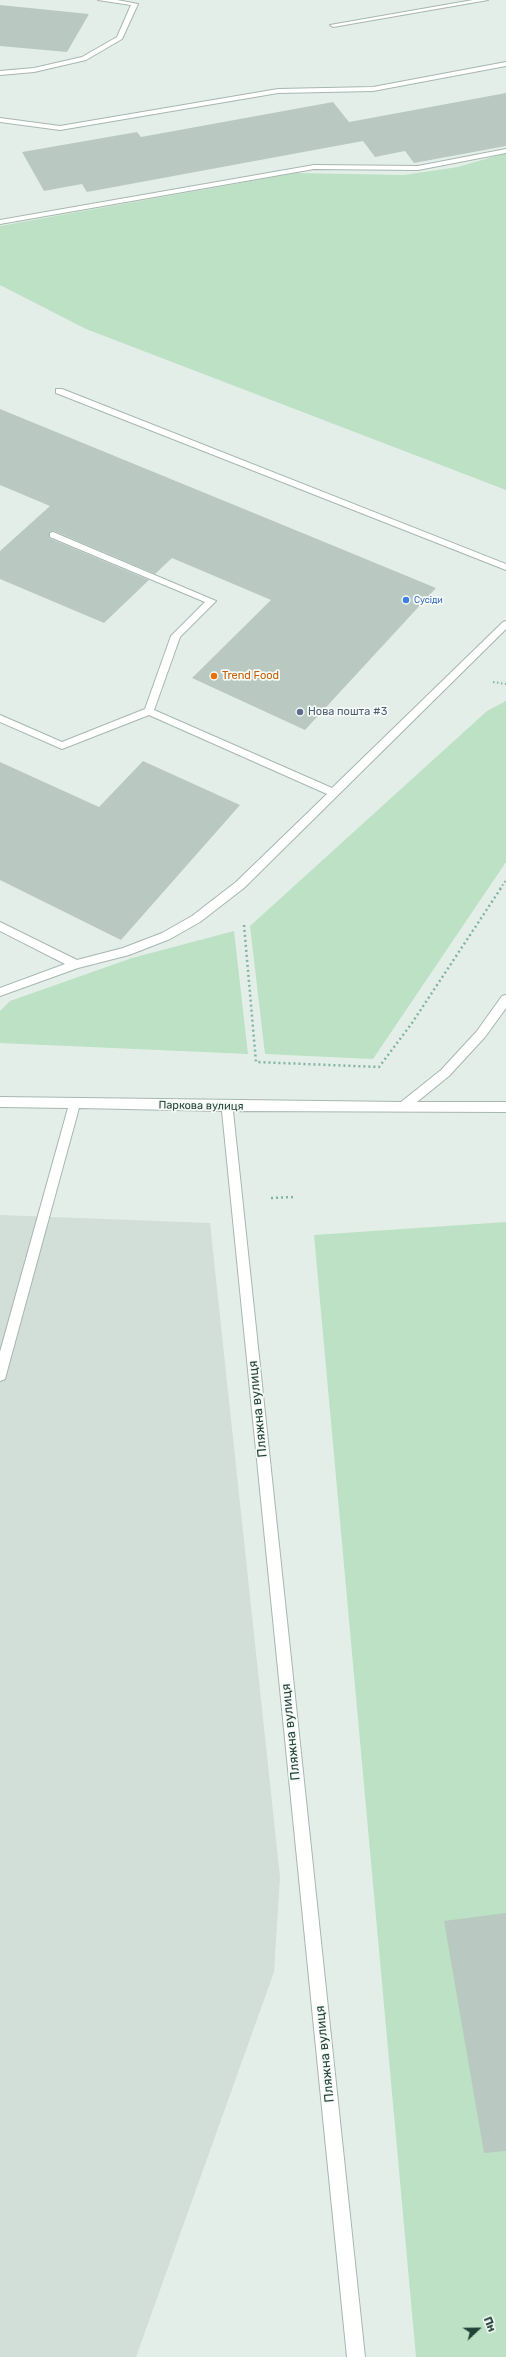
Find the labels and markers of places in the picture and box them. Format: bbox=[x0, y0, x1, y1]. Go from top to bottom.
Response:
marker: Сусіди bbox=[401, 595, 411, 605]
place label: Сусіди bbox=[414, 595, 443, 605]
place label: Trend Food bbox=[222, 669, 279, 683]
marker: Trend Food bbox=[209, 671, 219, 681]
place label: Нова пошта #3 bbox=[308, 705, 387, 719]
marker: Нова пошта #3 bbox=[295, 707, 305, 717]

